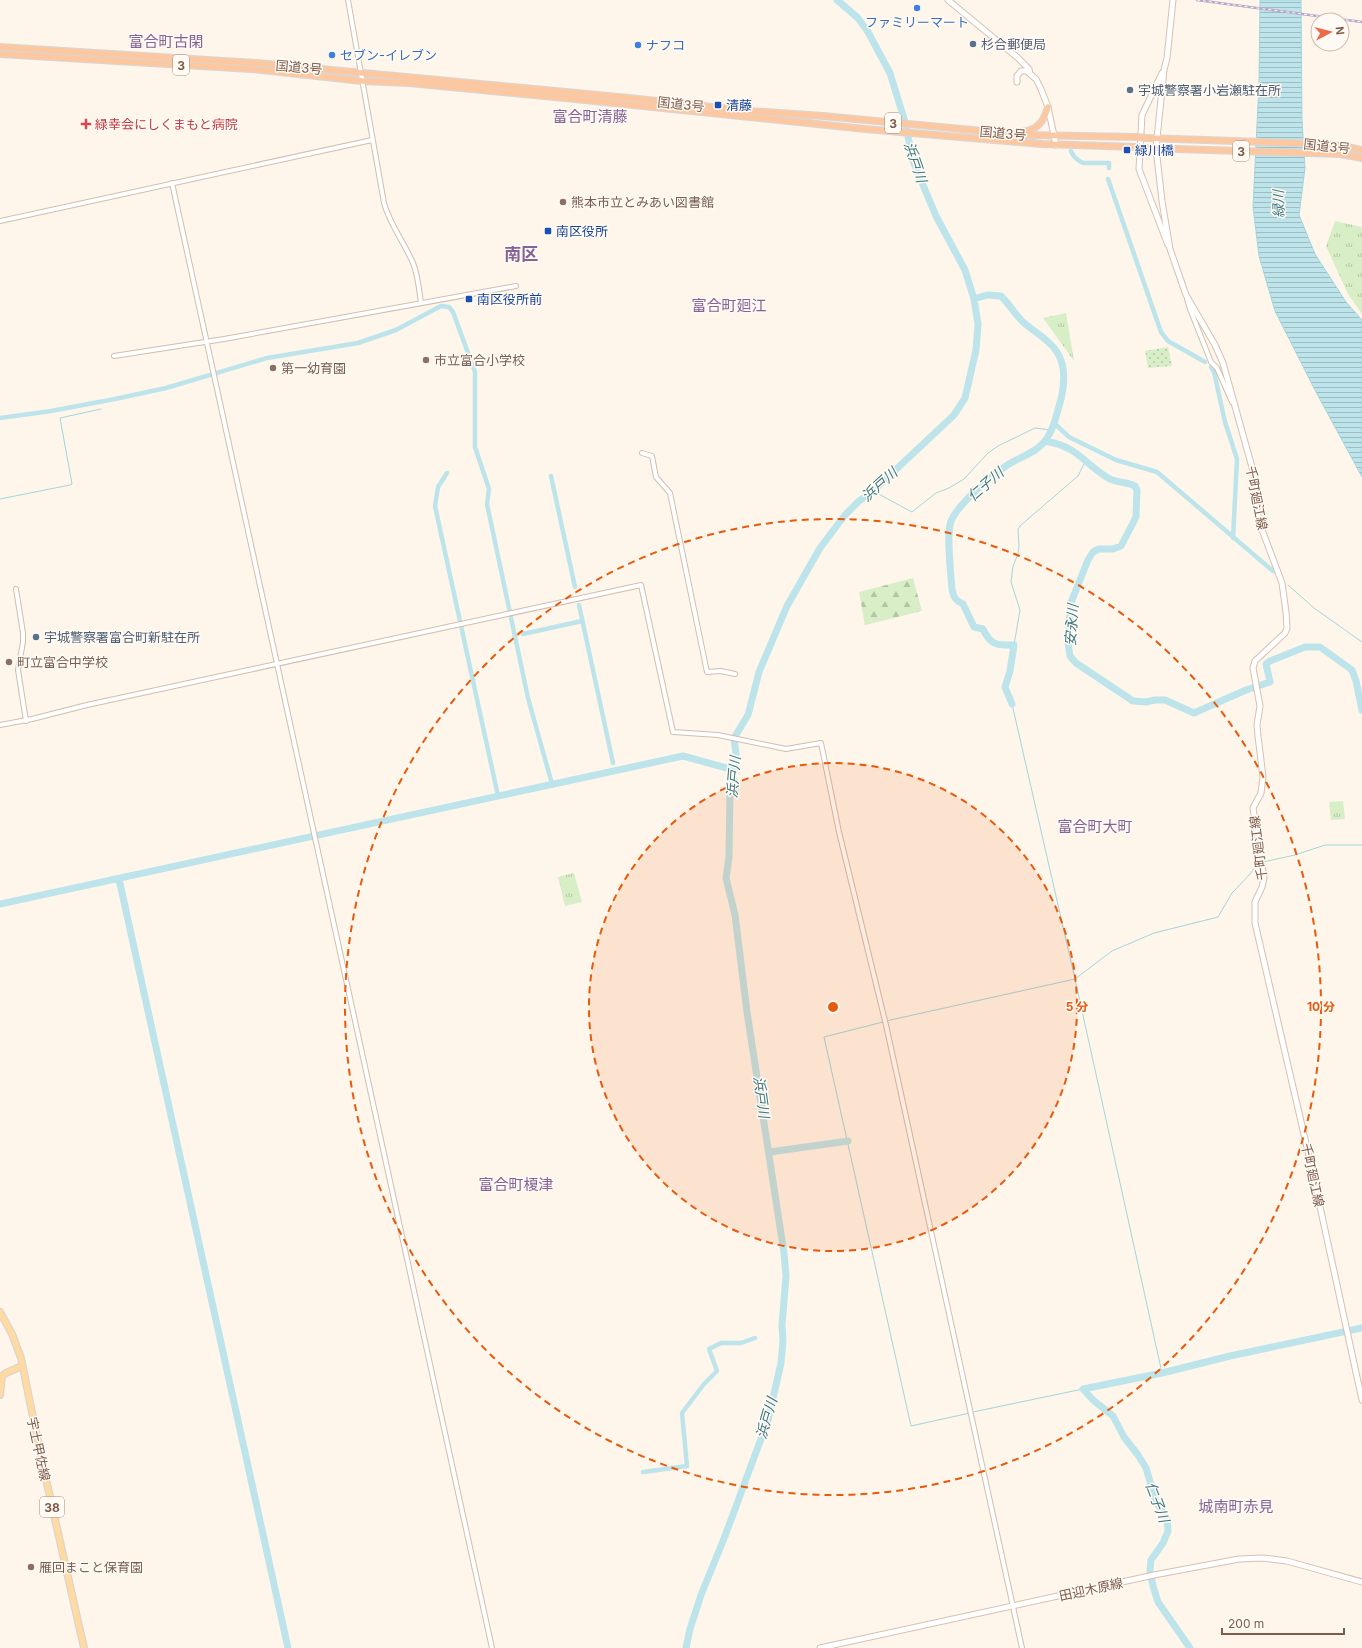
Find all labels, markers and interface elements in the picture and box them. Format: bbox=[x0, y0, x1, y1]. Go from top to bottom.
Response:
marker: ファミリーマート bbox=[912, 3, 922, 13]
north arrow bbox=[1310, 12, 1350, 52]
place label: ファミリーマート bbox=[865, 14, 969, 30]
text: N bbox=[1332, 26, 1347, 36]
district label: 富合町古閑 bbox=[128, 32, 204, 51]
place label: 杉合郵便局 bbox=[981, 36, 1046, 52]
place label: ナフコ bbox=[646, 37, 685, 53]
marker: 杉合郵便局 bbox=[968, 39, 978, 49]
marker: ナフコ bbox=[633, 40, 643, 50]
place label: セブン-イレブン bbox=[340, 47, 437, 63]
marker: セブン-イレブン bbox=[327, 50, 337, 60]
road number: 3 bbox=[173, 55, 189, 75]
street label: 国道3号 bbox=[275, 57, 323, 77]
place label: 宇城警察署小岩瀬駐在所 bbox=[1138, 82, 1281, 98]
marker: 宇城警察署小岩瀬駐在所 bbox=[1125, 85, 1135, 95]
street label: 国道3号 bbox=[657, 94, 705, 114]
place label: 清藤 bbox=[726, 97, 752, 113]
marker: 清藤 bbox=[713, 100, 723, 110]
district label: 富合町清藤 bbox=[552, 107, 628, 126]
road number: 3 bbox=[885, 113, 901, 133]
place label: 緑幸会にしくまもと病院 bbox=[95, 116, 238, 132]
marker: 緑幸会にしくまもと病院 bbox=[80, 118, 92, 130]
street label: 国道3号 bbox=[979, 123, 1027, 143]
street label: 国道3号 bbox=[1303, 136, 1351, 156]
water label: 浜戸川 bbox=[901, 139, 932, 187]
road number: 3 bbox=[1233, 141, 1249, 161]
place label: 緑川橋 bbox=[1135, 142, 1174, 158]
marker: 緑川橋 bbox=[1122, 145, 1132, 155]
water label: 緑川 bbox=[1269, 188, 1287, 218]
place label: 熊本市立とみあい図書館 bbox=[571, 194, 714, 210]
marker: 熊本市立とみあい図書館 bbox=[558, 197, 568, 207]
place label: 南区役所 bbox=[556, 223, 608, 239]
marker: 南区役所 bbox=[543, 226, 553, 236]
district label: 南区 bbox=[504, 244, 538, 264]
place label: 南区役所前 bbox=[477, 291, 542, 307]
marker: 南区役所前 bbox=[464, 294, 474, 304]
district label: 富合町廻江 bbox=[691, 296, 767, 315]
place label: 市立富合小学校 bbox=[434, 352, 525, 368]
marker: 市立富合小学校 bbox=[421, 355, 431, 365]
place label: 第一幼育園 bbox=[281, 360, 346, 376]
marker: 第一幼育園 bbox=[268, 363, 278, 373]
water label: 浜戸川 bbox=[858, 462, 902, 504]
water label: 仁子川 bbox=[964, 462, 1008, 504]
street label: 千町廻江線 bbox=[1243, 465, 1271, 531]
water label: 安永川 bbox=[1061, 601, 1081, 647]
place label: 宇城警察署富合町新駐在所 bbox=[44, 629, 200, 645]
marker: 宇城警察署富合町新駐在所 bbox=[31, 632, 41, 642]
place label: 町立富合中学校 bbox=[17, 654, 108, 670]
marker: 町立富合中学校 bbox=[4, 657, 14, 667]
water label: 浜戸川 bbox=[723, 753, 743, 799]
street label: 千町廻江線 bbox=[1246, 815, 1270, 881]
district label: 富合町大町 bbox=[1057, 817, 1133, 836]
text: 5 分 bbox=[1066, 999, 1088, 1014]
text: 10 分 bbox=[1307, 999, 1335, 1014]
centre of rings bbox=[826, 1000, 840, 1014]
water label: 浜戸川 bbox=[751, 1075, 774, 1121]
street label: 千町廻江線 bbox=[1298, 1142, 1328, 1208]
district label: 富合町榎津 bbox=[478, 1175, 554, 1194]
water label: 浜戸川 bbox=[752, 1394, 781, 1441]
street label: 宇土甲佐線 bbox=[24, 1416, 54, 1482]
water label: 仁子川 bbox=[1143, 1479, 1174, 1527]
road number: 38 bbox=[40, 1497, 64, 1517]
district label: 城南町赤見 bbox=[1198, 1497, 1274, 1516]
place label: 雁回まこと保育園 bbox=[39, 1559, 143, 1575]
marker: 雁回まこと保育園 bbox=[26, 1562, 36, 1572]
street label: 田迎木原線 bbox=[1058, 1574, 1124, 1604]
scale bar bbox=[1222, 1610, 1344, 1636]
text: 200 m bbox=[1228, 1616, 1264, 1631]

